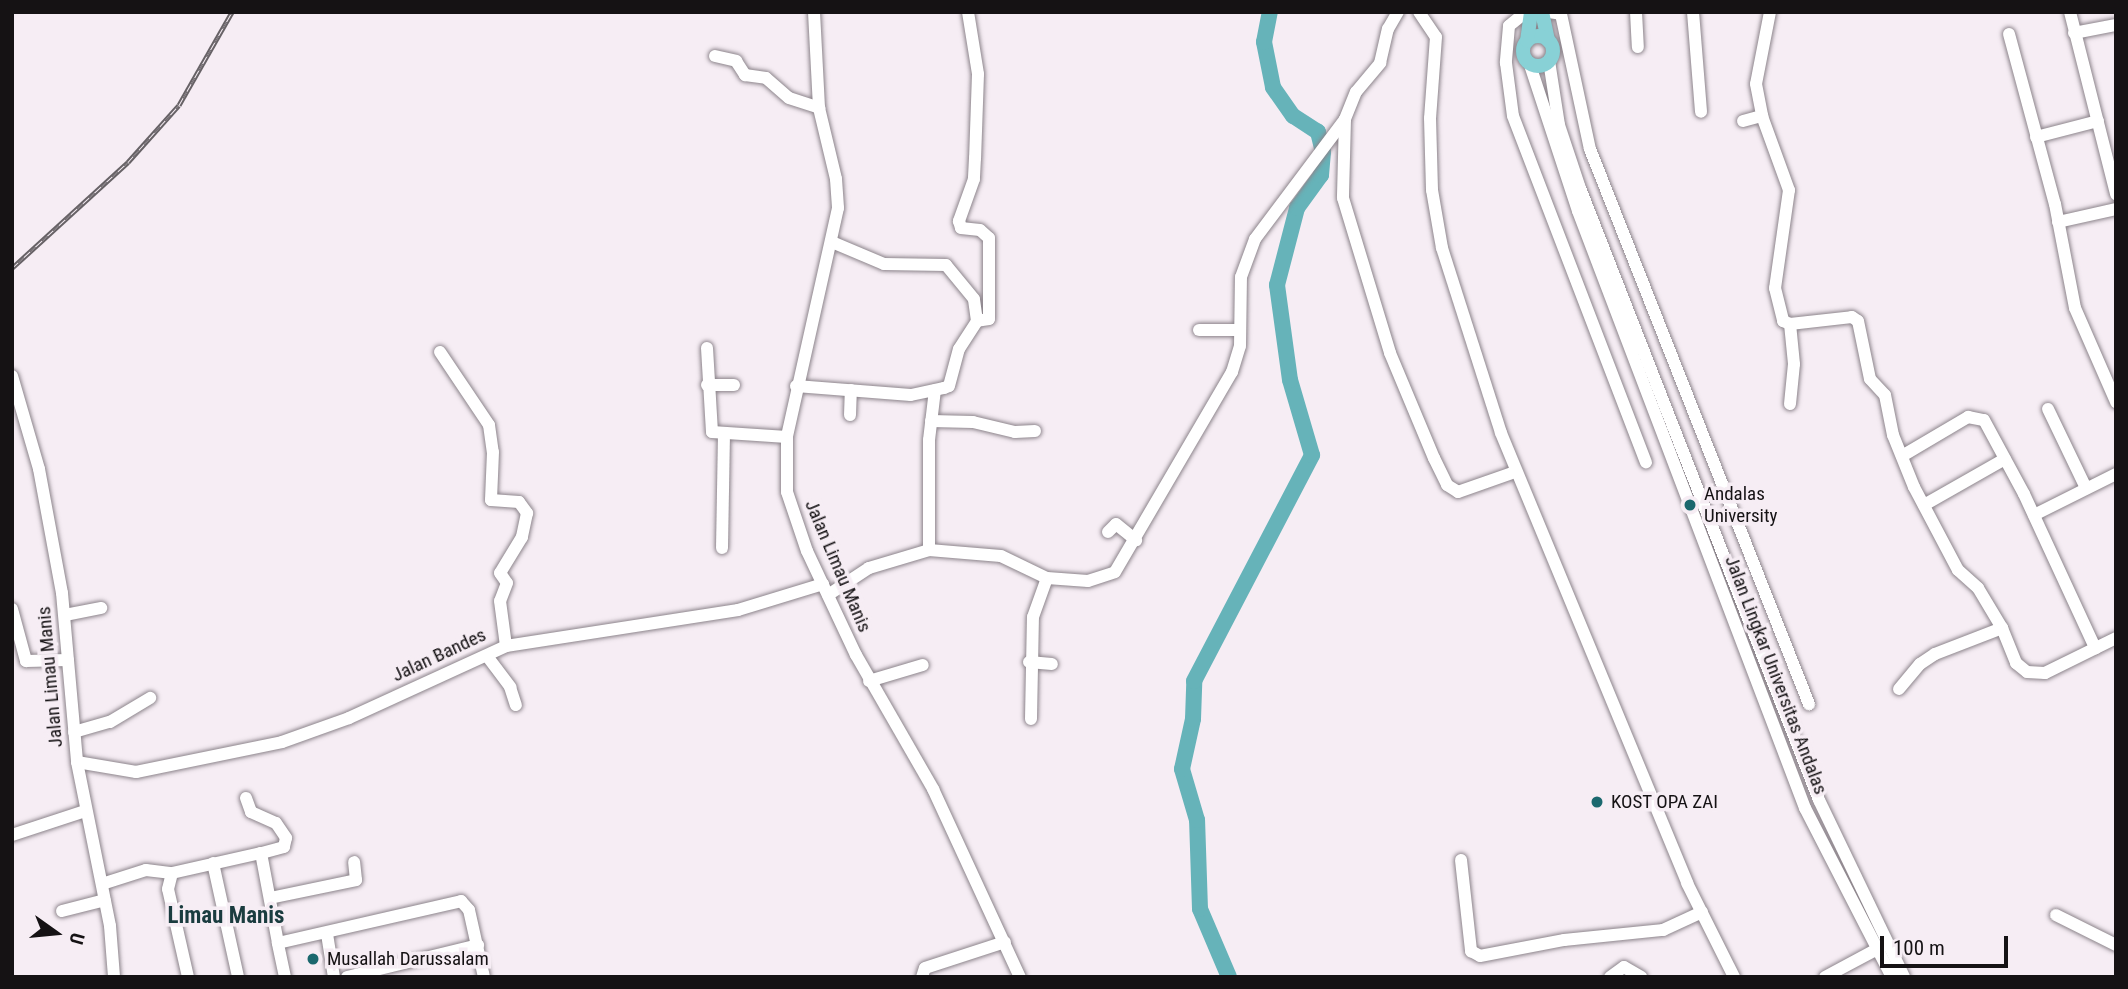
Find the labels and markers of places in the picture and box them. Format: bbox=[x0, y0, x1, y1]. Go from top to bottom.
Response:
place label: Andalas University bbox=[1704, 483, 1777, 527]
marker: Andalas University bbox=[1682, 497, 1698, 513]
place label: KOST OPA ZAI bbox=[1611, 791, 1718, 813]
marker: KOST OPA ZAI bbox=[1589, 794, 1605, 810]
place label: Musallah Darussalam bbox=[327, 948, 489, 970]
marker: Musallah Darussalam bbox=[305, 951, 321, 967]

